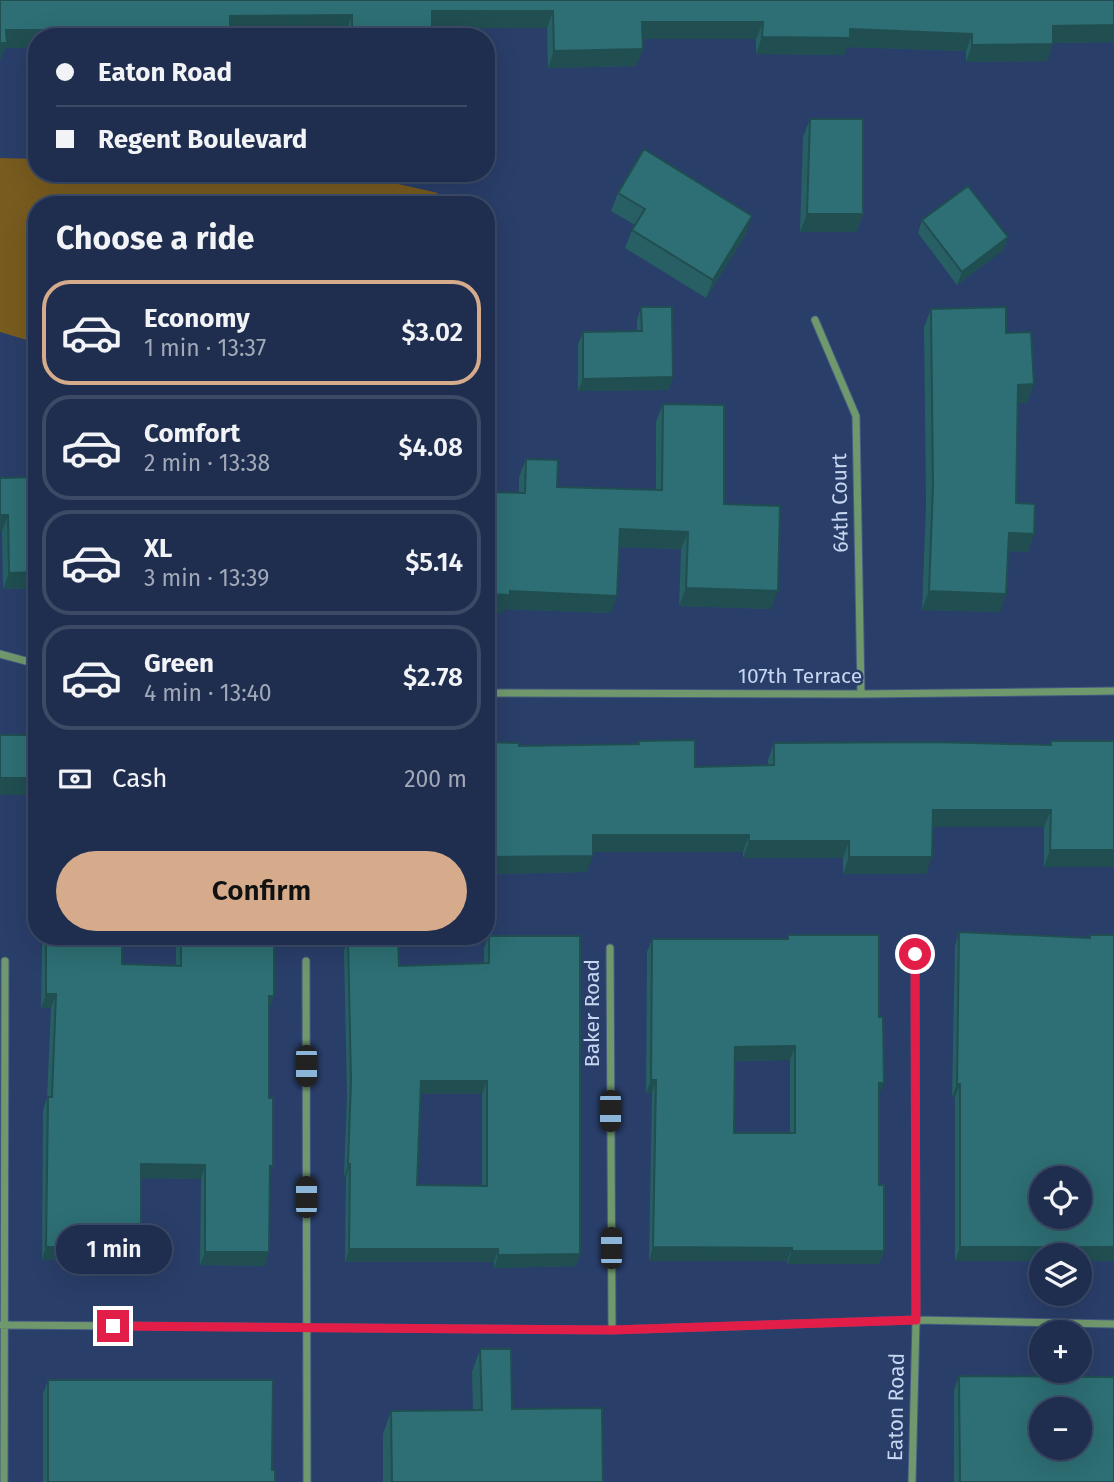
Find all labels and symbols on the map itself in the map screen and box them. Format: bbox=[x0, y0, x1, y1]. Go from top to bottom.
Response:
street label: 64th Court bbox=[826, 453, 854, 553]
street label: 107th Terrace bbox=[738, 663, 862, 689]
route start bbox=[899, 938, 931, 970]
street label: Baker Road bbox=[579, 959, 605, 1067]
car bbox=[296, 1045, 317, 1087]
car bbox=[600, 1090, 621, 1132]
car bbox=[296, 1176, 317, 1218]
callout: 1 min bbox=[55, 1224, 171, 1274]
car bbox=[601, 1227, 622, 1269]
route end bbox=[97, 1310, 129, 1342]
street label: Eaton Road bbox=[882, 1353, 910, 1461]

